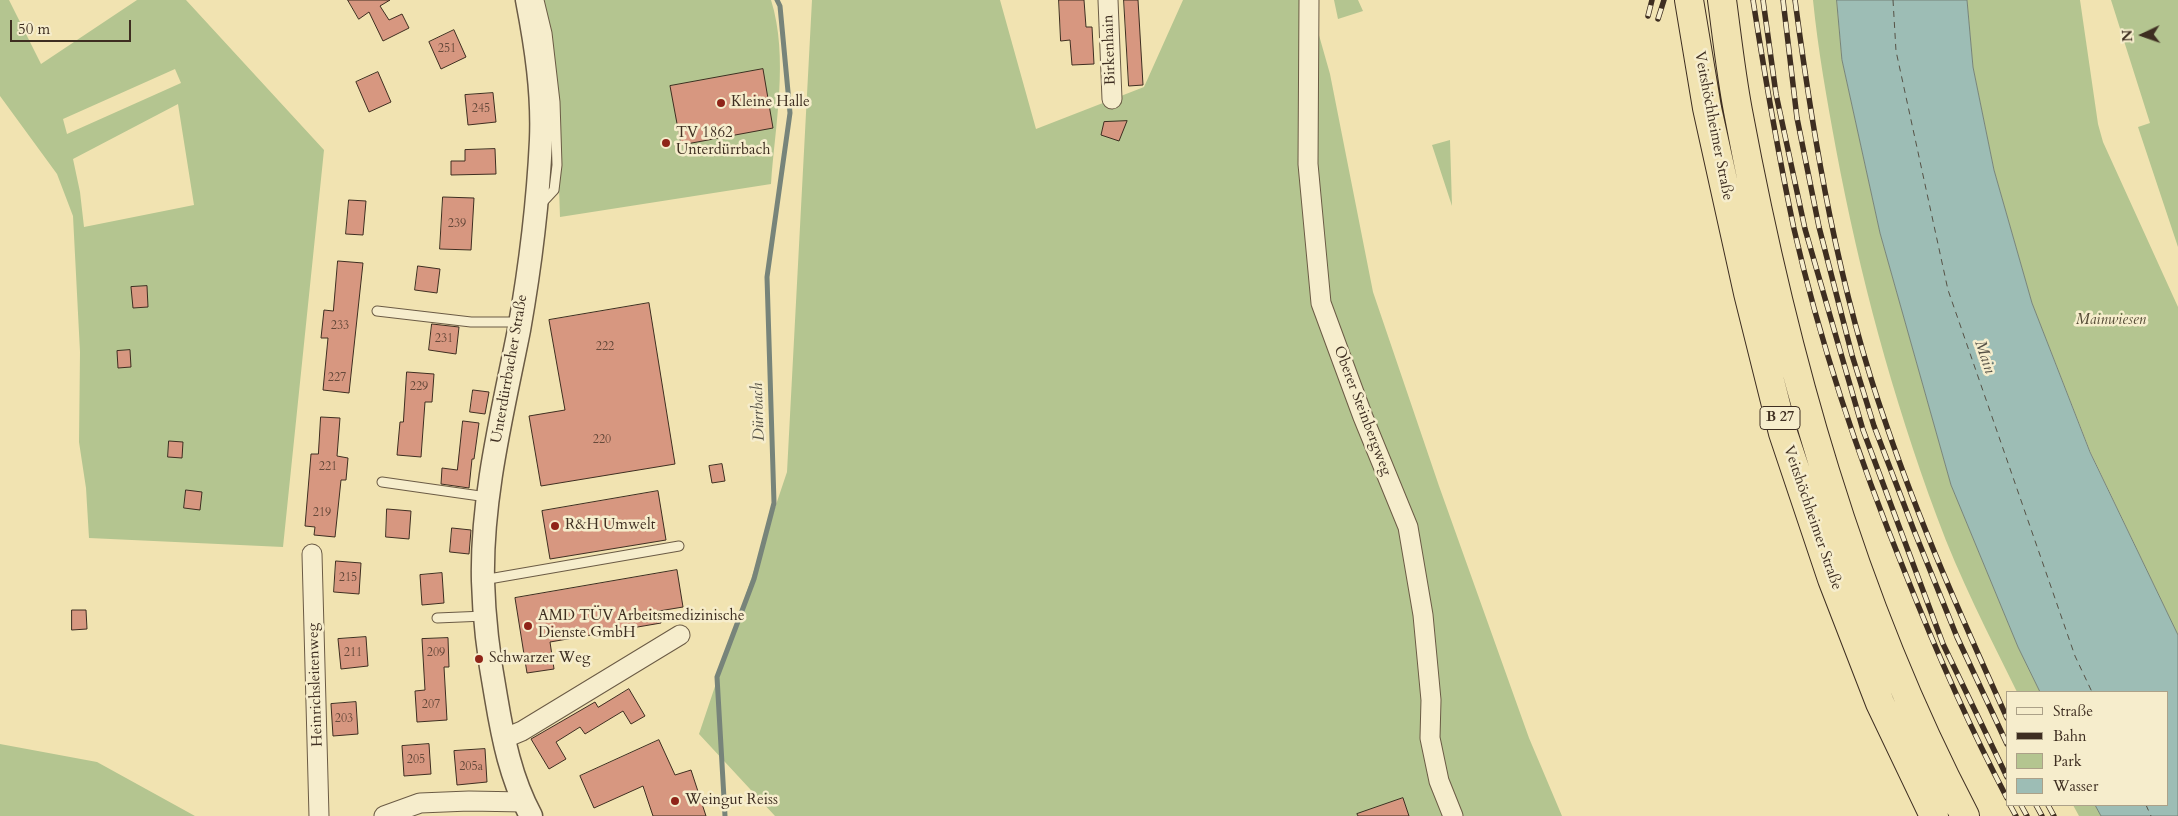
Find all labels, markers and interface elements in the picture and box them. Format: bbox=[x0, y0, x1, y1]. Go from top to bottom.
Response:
scale bar bbox=[12, 10, 134, 42]
north arrow bbox=[2118, 10, 2168, 60]
street label: Birkenhain bbox=[1100, 14, 1120, 86]
text: 50 m bbox=[18, 19, 50, 39]
text: N bbox=[2118, 29, 2137, 42]
house number: 251 bbox=[438, 42, 456, 56]
street label: Veitshöchheimer Straße bbox=[1690, 50, 1736, 202]
place label: Kleine Halle bbox=[731, 94, 810, 112]
marker: Kleine Halle bbox=[715, 97, 727, 109]
house number: 245 bbox=[472, 102, 490, 116]
place label: TV 1862 Unterdürrbach bbox=[676, 125, 771, 160]
marker: TV 1862 Unterdürrbach bbox=[660, 137, 672, 149]
house number: 239 bbox=[448, 217, 466, 231]
street label: Unterdürrbacher Straße bbox=[488, 293, 532, 445]
park label: Mainwiesen bbox=[2076, 312, 2146, 330]
house number: 233 bbox=[331, 319, 349, 333]
house number: 231 bbox=[435, 332, 453, 346]
water label: Main bbox=[1969, 338, 1999, 376]
house number: 222 bbox=[596, 340, 614, 354]
street label: Oberer Steinbergweg bbox=[1329, 344, 1395, 478]
house number: 227 bbox=[328, 371, 346, 385]
house number: 229 bbox=[410, 380, 428, 394]
water label: Dürrbach bbox=[748, 382, 770, 442]
road number: B 27 bbox=[1760, 406, 1800, 429]
house number: 220 bbox=[593, 433, 611, 447]
street label: Veitshöchheimer Straße bbox=[1779, 443, 1845, 593]
house number: 221 bbox=[319, 460, 337, 474]
house number: 219 bbox=[313, 506, 331, 520]
place label: R&H Umwelt bbox=[565, 517, 655, 535]
marker: R&H Umwelt bbox=[549, 520, 561, 532]
house number: 215 bbox=[339, 571, 357, 585]
place label: AMD TÜV Arbeitsmedizinische Dienste GmbH bbox=[538, 608, 745, 643]
marker: AMD TÜV Arbeitsmedizinische Dienste GmbH bbox=[522, 620, 534, 632]
street label: Heinrichsleitenweg bbox=[305, 623, 327, 747]
house number: 211 bbox=[344, 646, 362, 660]
house number: 209 bbox=[427, 646, 445, 660]
place label: Schwarzer Weg bbox=[489, 650, 590, 668]
marker: Schwarzer Weg bbox=[473, 653, 485, 665]
legend bbox=[2006, 691, 2168, 806]
house number: 207 bbox=[422, 698, 440, 712]
text: Straße bbox=[2053, 701, 2093, 721]
house number: 203 bbox=[335, 712, 353, 726]
text: Bahn bbox=[2053, 726, 2086, 746]
text: Park bbox=[2053, 751, 2082, 771]
house number: 205 bbox=[407, 753, 425, 767]
house number: 205a bbox=[459, 760, 483, 774]
text: Wasser bbox=[2053, 776, 2098, 796]
place label: Weingut Reiss bbox=[685, 792, 778, 810]
marker: Weingut Reiss bbox=[669, 795, 681, 807]

